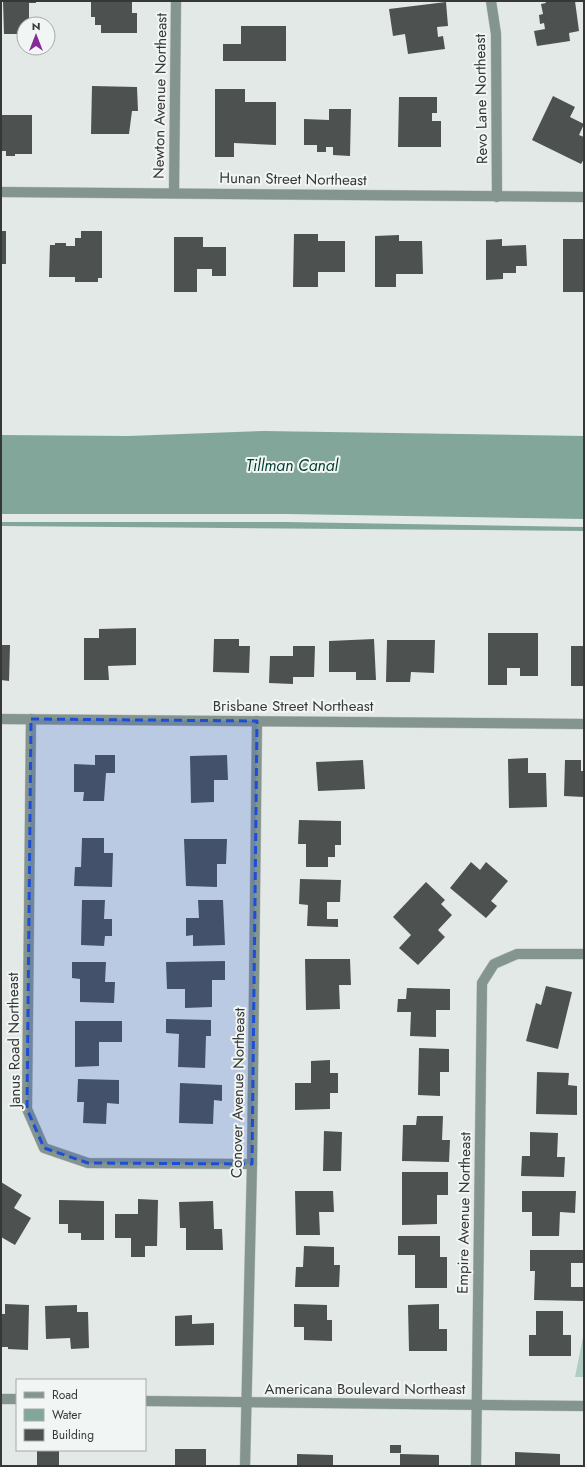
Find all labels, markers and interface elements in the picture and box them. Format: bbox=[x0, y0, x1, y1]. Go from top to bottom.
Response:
street label: Newton Avenue Northeast bbox=[148, 13, 172, 179]
north arrow bbox=[16, 16, 56, 56]
text: N bbox=[32, 18, 40, 34]
street label: Revo Lane Northeast bbox=[469, 33, 493, 164]
street label: Hunan Street Northeast bbox=[219, 167, 367, 191]
water label: Tillman Canal bbox=[246, 454, 340, 477]
street label: Brisbane Street Northeast bbox=[213, 695, 374, 717]
street label: Janus Road Northeast bbox=[2, 972, 26, 1110]
street label: Conover Avenue Northeast bbox=[226, 1007, 250, 1178]
street label: Empire Avenue Northeast bbox=[452, 1132, 476, 1294]
street label: Americana Boulevard Northeast bbox=[265, 1378, 466, 1400]
legend bbox=[16, 1379, 146, 1451]
text: Road bbox=[52, 1386, 78, 1404]
text: Water bbox=[52, 1406, 83, 1424]
text: Building bbox=[52, 1426, 94, 1444]

